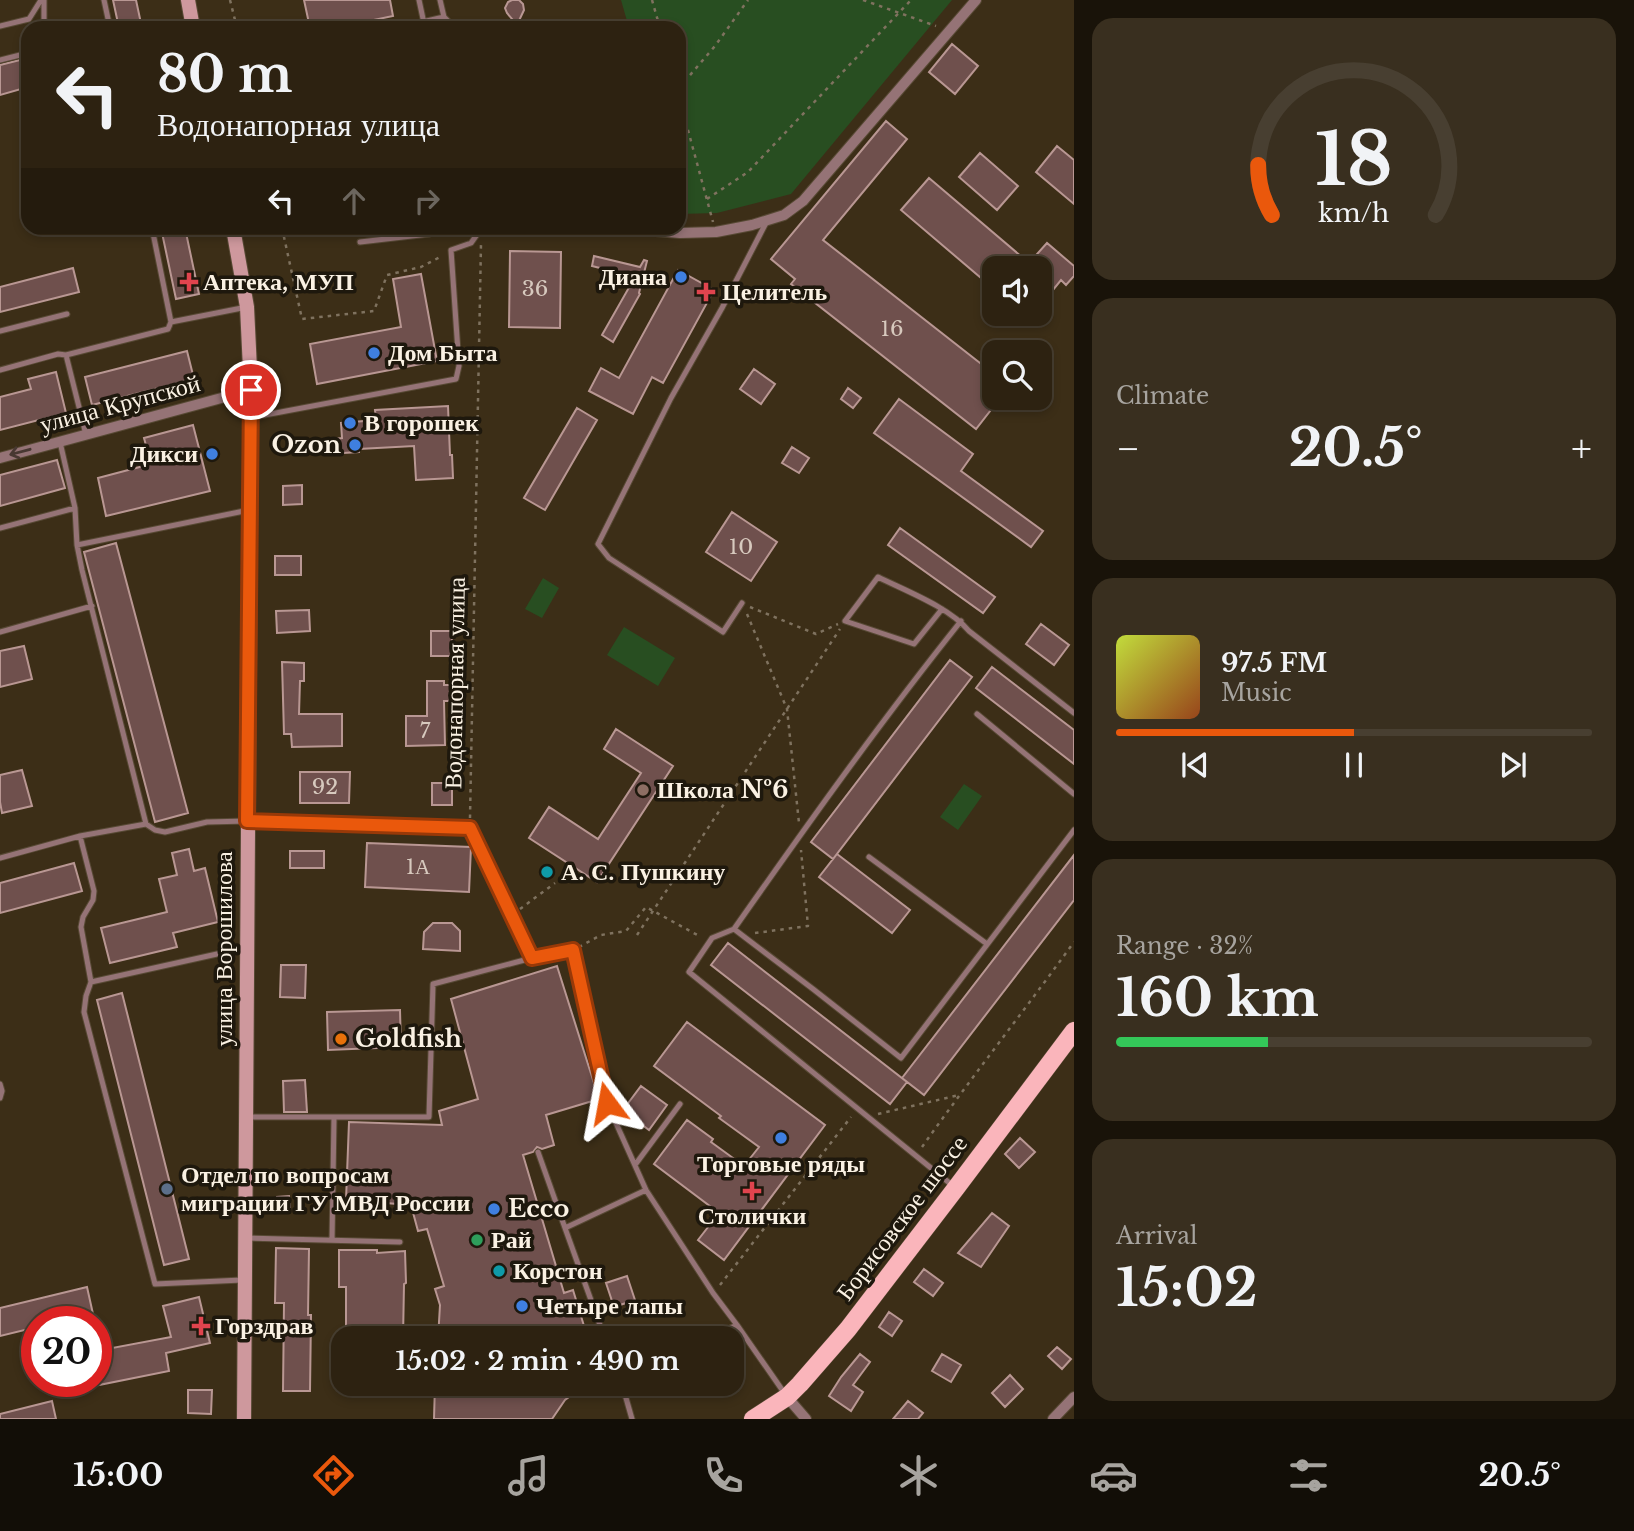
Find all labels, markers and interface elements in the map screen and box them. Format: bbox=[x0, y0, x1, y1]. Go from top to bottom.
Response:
text: 80 m bbox=[157, 44, 292, 105]
icon: left bbox=[42, 49, 133, 140]
text: Водонапорная улица bbox=[157, 105, 440, 145]
text: 18 bbox=[1315, 114, 1393, 205]
icon: left bbox=[262, 182, 300, 220]
icon: ahead bbox=[335, 182, 373, 220]
icon: right bbox=[408, 182, 446, 220]
text: km/h bbox=[1319, 198, 1389, 229]
map controls bbox=[982, 256, 1052, 410]
button: sound bbox=[982, 256, 1052, 326]
place label: Диана bbox=[599, 262, 667, 291]
place label: Аптека, МУП bbox=[203, 267, 354, 296]
marker: Диана bbox=[673, 269, 689, 285]
marker: Аптека, МУП bbox=[181, 274, 197, 290]
house number: 36 bbox=[522, 276, 548, 302]
place label: Целитель bbox=[722, 277, 828, 306]
marker: Целитель bbox=[696, 282, 716, 302]
house number: 16 bbox=[881, 316, 903, 342]
place label: Дом Быта bbox=[388, 338, 497, 367]
button: search bbox=[982, 340, 1052, 410]
marker: Дом Быта bbox=[366, 345, 382, 361]
pin bbox=[221, 360, 281, 420]
street label: улица Крупской bbox=[37, 368, 203, 439]
icon: arrive bbox=[232, 371, 270, 409]
text: Climate bbox=[1116, 382, 1209, 410]
place label: В горошек bbox=[364, 408, 479, 437]
marker: В горошек bbox=[342, 415, 358, 431]
text: 20.5° bbox=[1289, 416, 1423, 480]
text: − bbox=[1116, 425, 1140, 472]
text: + bbox=[1571, 425, 1592, 472]
place label: Ozon bbox=[272, 430, 342, 459]
marker: Ozon bbox=[347, 437, 363, 453]
place label: Дикси bbox=[130, 439, 198, 468]
marker: Дикси bbox=[204, 446, 220, 462]
one-way arrow bbox=[9, 447, 31, 460]
house number: 10 bbox=[729, 534, 753, 560]
street label: Водонапорная улица bbox=[438, 576, 471, 789]
text: 97.5 FM bbox=[1221, 647, 1327, 679]
text: Music bbox=[1221, 679, 1292, 707]
house number: 7 bbox=[420, 718, 431, 744]
icon: previous bbox=[1176, 746, 1214, 784]
icon: pause bbox=[1335, 746, 1373, 784]
icon: next bbox=[1494, 746, 1532, 784]
house number: 92 bbox=[312, 774, 338, 800]
place label: Школа №6 bbox=[657, 775, 788, 804]
marker: Школа №6 bbox=[635, 782, 651, 798]
street label: улица Ворошилова bbox=[209, 851, 238, 1047]
house number: 1А bbox=[406, 854, 431, 880]
place label: А. С. Пушкину bbox=[561, 857, 725, 886]
marker: А. С. Пушкину bbox=[539, 864, 555, 880]
text: Range · 32% bbox=[1116, 932, 1253, 960]
text: 160 km bbox=[1116, 966, 1319, 1030]
place label: Goldfish bbox=[355, 1024, 462, 1053]
marker: Goldfish bbox=[333, 1031, 349, 1047]
position arrow bbox=[570, 1066, 644, 1140]
marker: Торговые ряды bbox=[773, 1130, 789, 1146]
street label: Борисовское шоссе bbox=[830, 1130, 973, 1306]
place label: Торговые ряды bbox=[697, 1149, 865, 1178]
place label: Отдел по вопросам миграции ГУ МВД России bbox=[181, 1160, 470, 1217]
marker: Отдел по вопросам миграции ГУ МВД России bbox=[159, 1181, 175, 1197]
marker: Столички bbox=[744, 1183, 760, 1199]
place label: Ecco bbox=[508, 1194, 569, 1223]
marker: Ecco bbox=[486, 1201, 502, 1217]
place label: Столички bbox=[698, 1201, 807, 1230]
text: Arrival bbox=[1116, 1222, 1197, 1250]
place label: Рай bbox=[491, 1225, 532, 1254]
marker: Рай bbox=[469, 1232, 485, 1248]
place label: Корстон bbox=[513, 1256, 603, 1285]
text: 15:02 bbox=[1116, 1256, 1258, 1320]
marker: Корстон bbox=[491, 1263, 507, 1279]
place label: Четыре лапы bbox=[536, 1291, 683, 1320]
marker: Четыре лапы bbox=[514, 1298, 530, 1314]
speed limit sign: 20 bbox=[21, 1306, 112, 1397]
place label: Горздрав bbox=[215, 1311, 314, 1340]
marker: Горздрав bbox=[193, 1318, 209, 1334]
text: 15:02 · 2 min · 490 m bbox=[396, 1345, 680, 1377]
icon: directions bbox=[309, 1451, 358, 1500]
icon: music bbox=[504, 1451, 553, 1500]
icon: phone bbox=[699, 1451, 748, 1500]
icon: climate bbox=[894, 1451, 943, 1500]
icon: car bbox=[1089, 1451, 1138, 1500]
icon: filters bbox=[1284, 1451, 1333, 1500]
text: 15:00 bbox=[73, 1455, 163, 1495]
text: 20.5° bbox=[1479, 1455, 1561, 1495]

